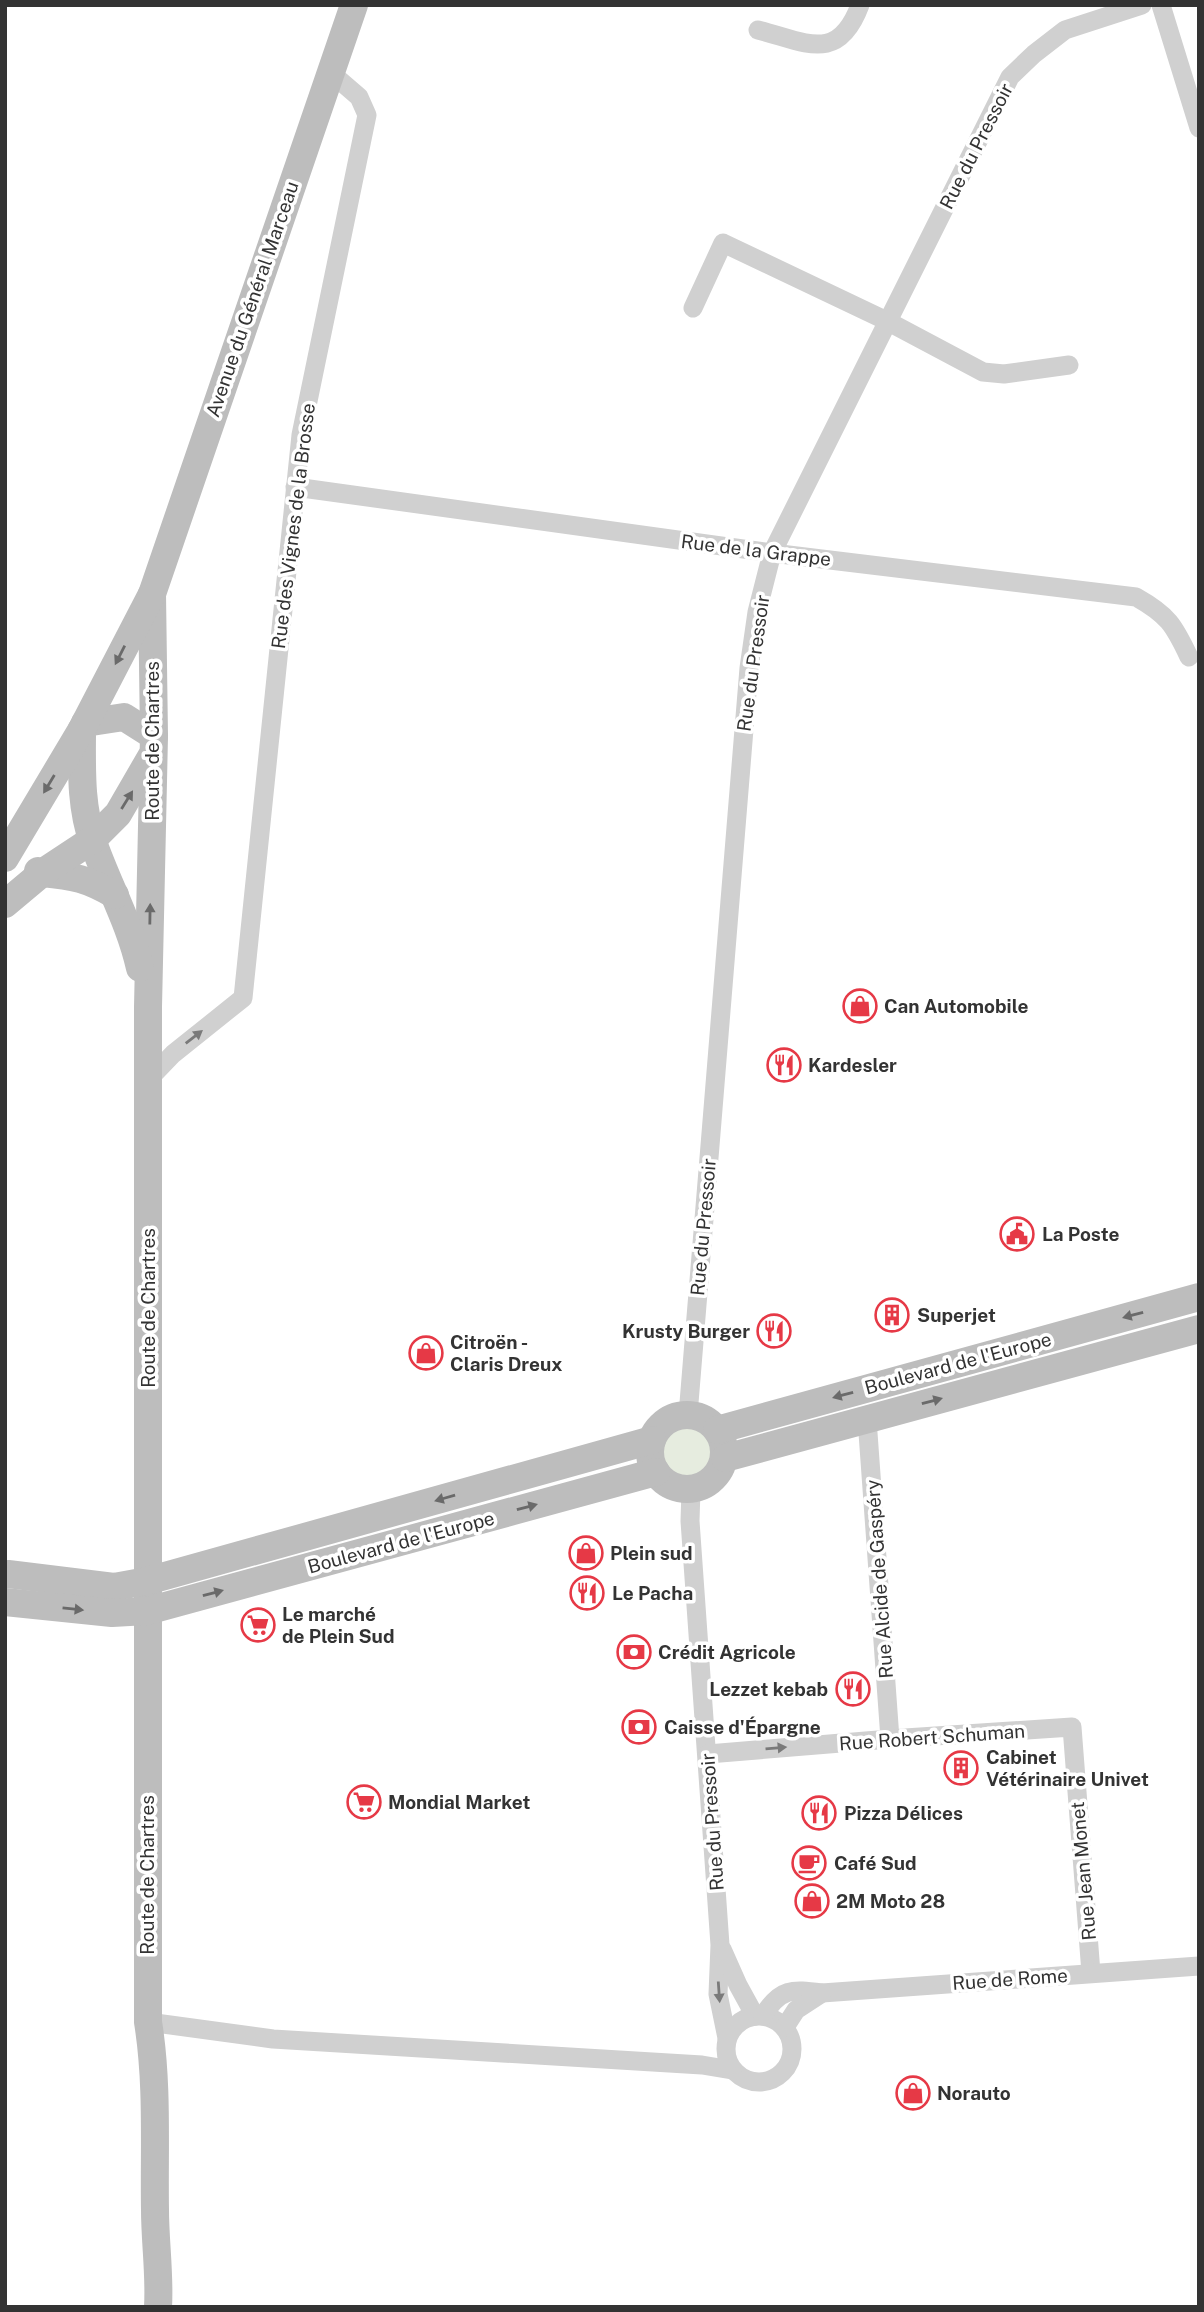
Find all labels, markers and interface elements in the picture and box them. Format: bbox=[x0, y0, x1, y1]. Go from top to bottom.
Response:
street label: Rue du Pressoir bbox=[935, 80, 1017, 212]
street label: Avenue du Général Marceau bbox=[201, 178, 303, 420]
street label: Rue des Vignes de la Brosse bbox=[267, 402, 319, 650]
street label: Rue de la Grappe bbox=[680, 530, 832, 570]
street label: Rue du Pressoir bbox=[733, 593, 773, 733]
one-way arrow bbox=[115, 645, 126, 665]
street label: Route de Chartres bbox=[141, 661, 163, 821]
one-way arrow bbox=[43, 775, 55, 794]
one-way arrow bbox=[120, 790, 133, 809]
one-way arrow bbox=[144, 903, 156, 925]
shop icon: Can Automobile bbox=[841, 987, 879, 1025]
place label: Can Automobile bbox=[884, 995, 1028, 1017]
one-way arrow bbox=[185, 1029, 203, 1044]
restaurant icon: Kardesler bbox=[765, 1046, 803, 1084]
place label: Kardesler bbox=[808, 1054, 897, 1076]
street label: Rue du Pressoir bbox=[686, 1157, 720, 1297]
public building icon: La Poste bbox=[998, 1215, 1036, 1253]
place label: La Poste bbox=[1042, 1223, 1119, 1245]
street label: Route de Chartres bbox=[137, 1228, 159, 1388]
building icon: Superjet bbox=[873, 1296, 911, 1334]
place label: Superjet bbox=[917, 1304, 996, 1326]
one-way arrow bbox=[1122, 1310, 1144, 1321]
restaurant icon: Krusty Burger bbox=[755, 1312, 793, 1350]
place label: Krusty Burger bbox=[622, 1320, 750, 1342]
street label: Boulevard de l'Europe bbox=[862, 1327, 1054, 1399]
place label: Citroën - Claris Dreux bbox=[450, 1331, 562, 1375]
shop icon: Citroën - Claris Dreux bbox=[407, 1334, 445, 1372]
one-way arrow bbox=[832, 1390, 854, 1401]
one-way arrow bbox=[922, 1396, 943, 1406]
street label: Rue Alcide de Gaspéry bbox=[861, 1479, 897, 1679]
one-way arrow bbox=[433, 1493, 455, 1504]
one-way arrow bbox=[517, 1502, 538, 1512]
street label: Boulevard de l'Europe bbox=[305, 1506, 497, 1578]
shop icon: Plein sud bbox=[567, 1534, 605, 1572]
place label: Plein sud bbox=[610, 1542, 693, 1564]
restaurant icon: Le Pacha bbox=[568, 1574, 606, 1612]
place label: Le Pacha bbox=[612, 1582, 693, 1604]
one-way arrow bbox=[202, 1587, 224, 1598]
place label: Le marché de Plein Sud bbox=[282, 1603, 394, 1647]
one-way arrow bbox=[62, 1604, 84, 1615]
supermarket icon: Le marché de Plein Sud bbox=[239, 1606, 277, 1644]
bank icon: Crédit Agricole bbox=[615, 1633, 653, 1671]
place label: Crédit Agricole bbox=[658, 1641, 796, 1663]
restaurant icon: Lezzet kebab bbox=[834, 1670, 872, 1708]
place label: Lezzet kebab bbox=[709, 1678, 828, 1700]
bank icon: Caisse d'Épargne bbox=[620, 1708, 658, 1746]
place label: Caisse d'Épargne bbox=[664, 1716, 821, 1738]
street label: Rue Robert Schuman bbox=[838, 1720, 1026, 1754]
one-way arrow bbox=[765, 1742, 787, 1753]
place label: Cabinet Vétérinaire Univet bbox=[986, 1746, 1149, 1790]
building icon: Cabinet Vétérinaire Univet bbox=[942, 1749, 980, 1787]
street label: Rue du Pressoir bbox=[696, 1752, 728, 1892]
supermarket icon: Mondial Market bbox=[345, 1783, 383, 1821]
place label: Mondial Market bbox=[388, 1791, 531, 1813]
restaurant icon: Pizza Délices bbox=[800, 1794, 838, 1832]
street label: Route de Chartres bbox=[136, 1795, 158, 1955]
street label: Rue Jean Monet bbox=[1066, 1801, 1100, 1941]
place label: Pizza Délices bbox=[844, 1802, 963, 1824]
cafe icon: Café Sud bbox=[790, 1844, 828, 1882]
place label: Café Sud bbox=[834, 1852, 917, 1874]
shop icon: 2M Moto 28 bbox=[793, 1882, 831, 1920]
place label: 2M Moto 28 bbox=[836, 1890, 945, 1912]
street label: Rue de Rome bbox=[951, 1964, 1069, 1994]
one-way arrow bbox=[714, 1981, 725, 2003]
shop icon: Norauto bbox=[894, 2074, 932, 2112]
place label: Norauto bbox=[937, 2082, 1011, 2104]

